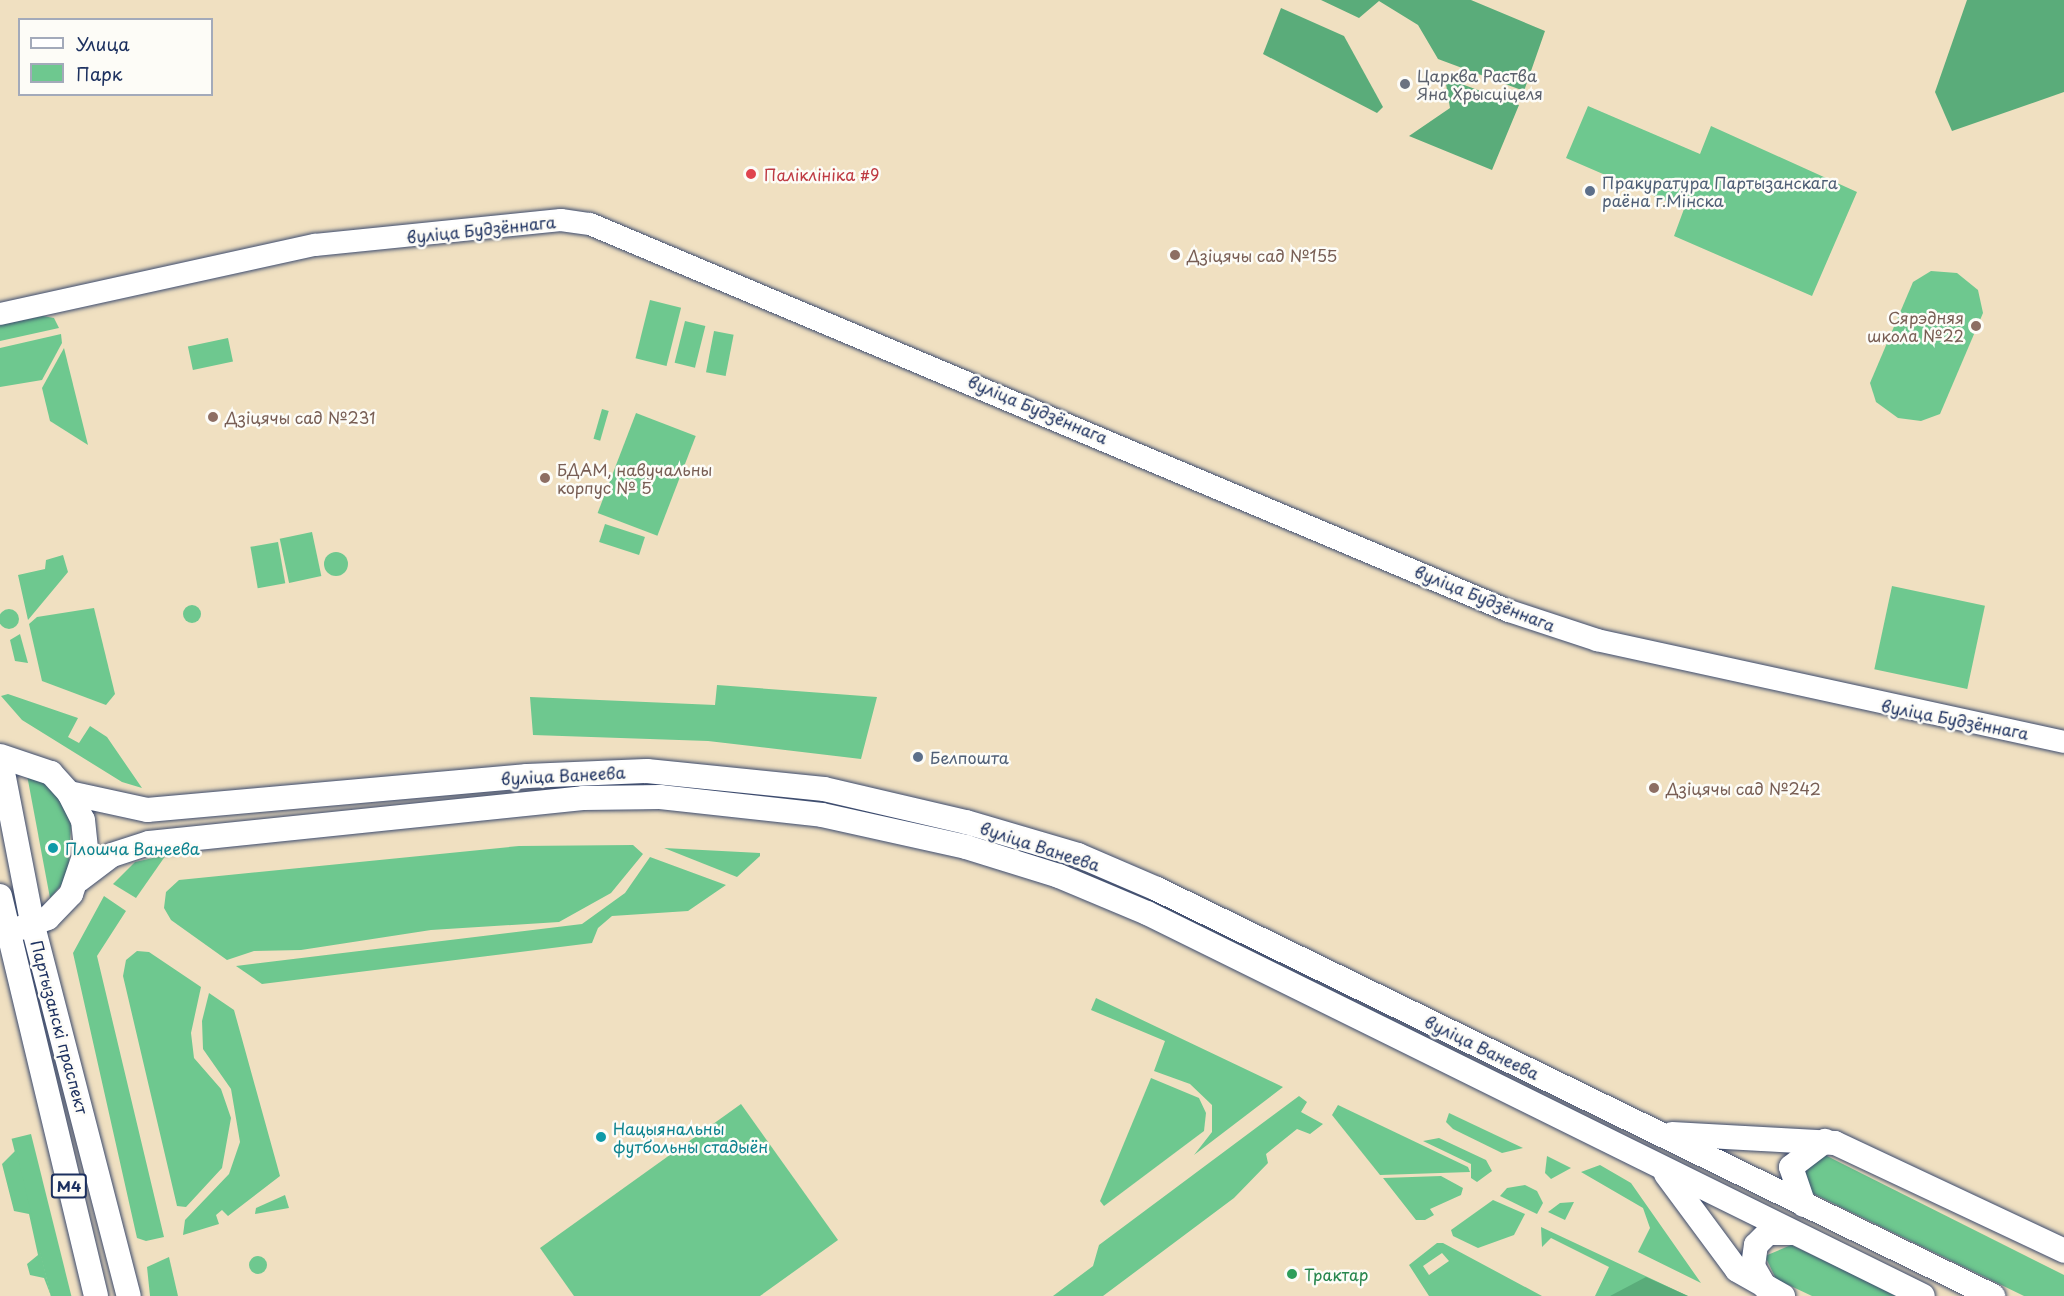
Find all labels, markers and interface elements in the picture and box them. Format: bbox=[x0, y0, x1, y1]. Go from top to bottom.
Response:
legend bbox=[18, 18, 213, 96]
text: Улица bbox=[76, 30, 130, 57]
text: Парк bbox=[76, 60, 122, 87]
place label: Царква Раства Яна Хрысціцеля bbox=[1417, 65, 1543, 103]
marker: Царква Раства Яна Хрысціцеля bbox=[1398, 77, 1412, 91]
place label: Паліклініка #9 bbox=[764, 164, 879, 184]
marker: Паліклініка #9 bbox=[742, 165, 760, 183]
place label: Пракуратура Партызанскага раёна г.Мінска bbox=[1602, 172, 1837, 210]
marker: Пракуратура Партызанскага раёна г.Мінска bbox=[1583, 184, 1597, 198]
street label: вуліца Будзённага bbox=[405, 212, 557, 246]
place label: Дзіцячы сад №155 bbox=[1187, 245, 1338, 265]
marker: Дзіцячы сад №155 bbox=[1168, 248, 1182, 262]
place label: Сярэдняя школа №22 bbox=[1866, 307, 1964, 345]
marker: Сярэдняя школа №22 bbox=[1969, 319, 1983, 333]
street label: вуліца Будзённага bbox=[965, 371, 1111, 447]
place label: Дзіцячы сад №231 bbox=[225, 407, 376, 427]
marker: Дзіцячы сад №231 bbox=[206, 410, 220, 424]
place label: БДАМ, навучальны корпус № 5 bbox=[557, 459, 713, 497]
marker: БДАМ, навучальны корпус № 5 bbox=[538, 471, 552, 485]
street label: вуліца Будзённага bbox=[1412, 561, 1558, 635]
street label: вуліца Будзённага bbox=[1880, 695, 2030, 743]
place label: Белпошта bbox=[930, 747, 1009, 767]
marker: Белпошта bbox=[911, 750, 925, 764]
street label: вуліца Ванеева bbox=[500, 762, 626, 788]
place label: Дзіцячы сад №242 bbox=[1666, 778, 1821, 798]
marker: Дзіцячы сад №242 bbox=[1647, 781, 1661, 795]
street label: вуліца Ванеева bbox=[978, 818, 1102, 874]
place label: Плошча Ванеева bbox=[65, 838, 200, 858]
marker: Плошча Ванеева bbox=[46, 841, 60, 855]
street label: Партызанскі праспект bbox=[27, 938, 93, 1116]
street label: вуліца Ванеева bbox=[1422, 1011, 1542, 1083]
place label: Нацыянальны футбольны стадыён bbox=[613, 1118, 769, 1156]
marker: Нацыянальны футбольны стадыён bbox=[594, 1130, 608, 1144]
road number: М4 bbox=[50, 1174, 88, 1198]
place label: Трактар bbox=[1304, 1264, 1368, 1284]
marker: Трактар bbox=[1285, 1267, 1299, 1281]

